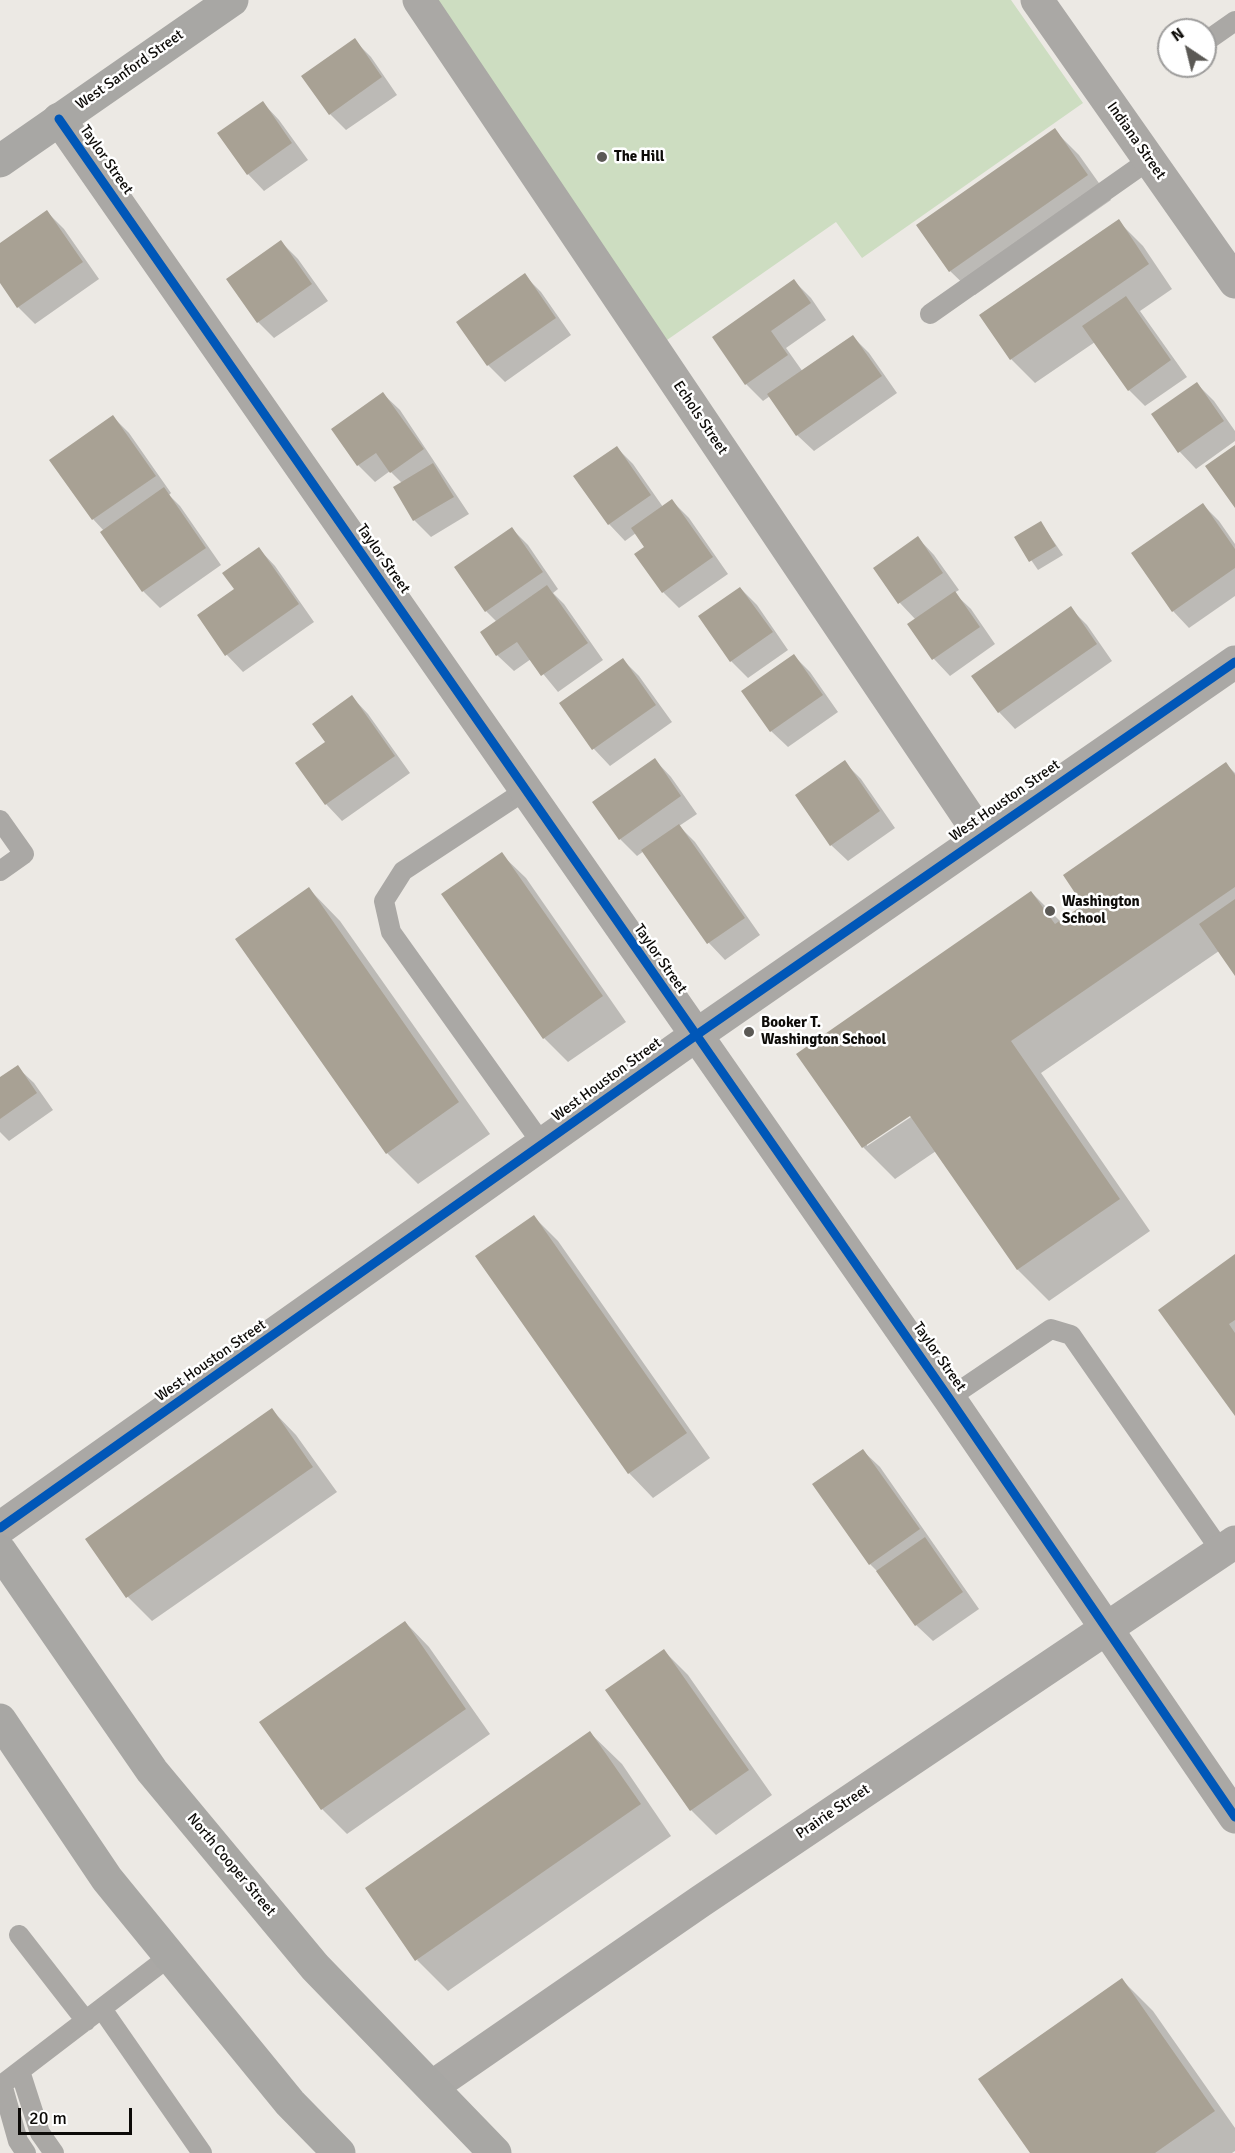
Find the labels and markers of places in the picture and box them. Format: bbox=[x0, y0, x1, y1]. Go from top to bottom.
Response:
place label: The Hill bbox=[614, 148, 665, 166]
marker: The Hill bbox=[595, 150, 609, 164]
place label: Washington School bbox=[1062, 893, 1140, 928]
marker: Washington School bbox=[1043, 904, 1057, 918]
place label: Booker T. Washington School bbox=[761, 1014, 886, 1049]
marker: Booker T. Washington School bbox=[742, 1025, 756, 1039]

